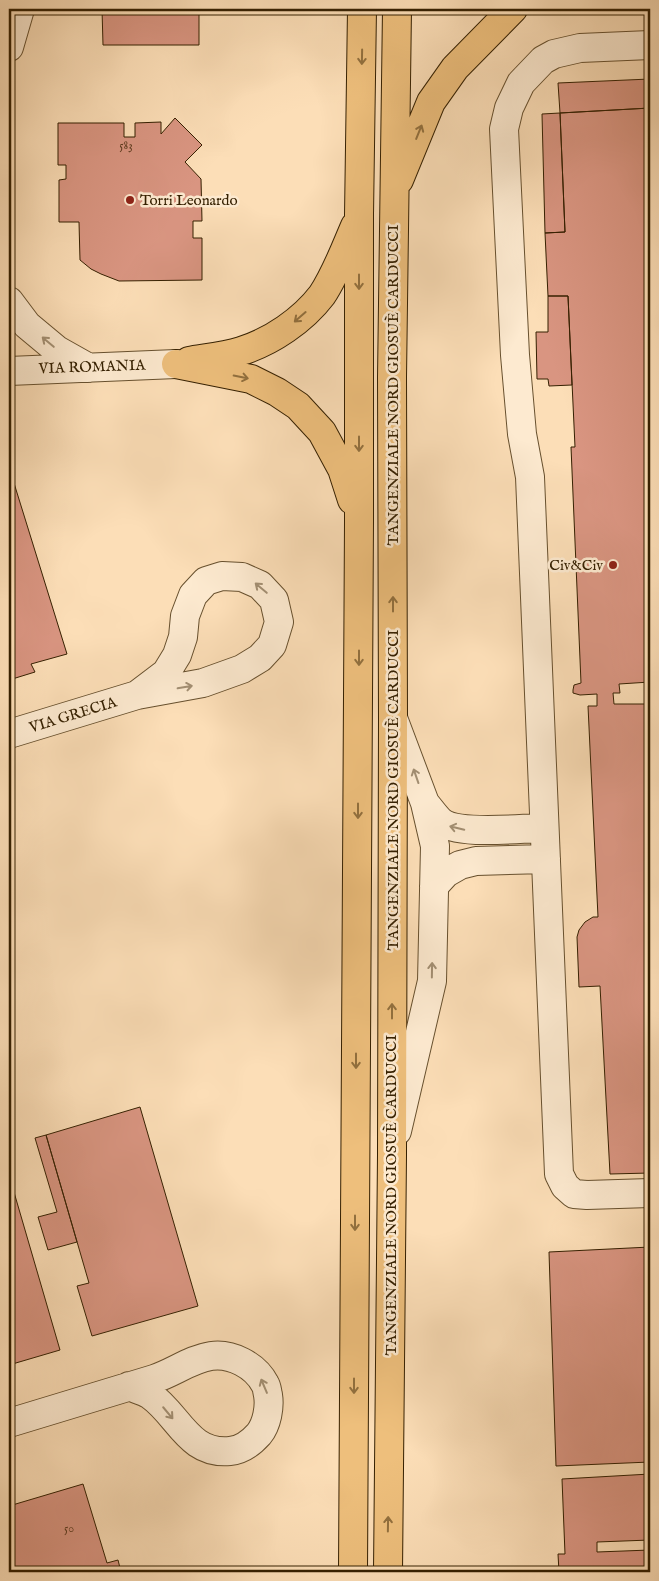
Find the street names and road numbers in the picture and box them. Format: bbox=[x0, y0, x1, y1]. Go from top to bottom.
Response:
street label: TANGENZIALE NORD GIOSUÈ CARDUCCI bbox=[384, 224, 403, 546]
street label: VIA ROMANIA bbox=[37, 356, 147, 378]
street label: TANGENZIALE NORD GIOSUÈ CARDUCCI bbox=[384, 629, 403, 951]
street label: VIA GRECIA bbox=[26, 692, 120, 738]
street label: TANGENZIALE NORD GIOSUÈ CARDUCCI bbox=[382, 1034, 401, 1356]

